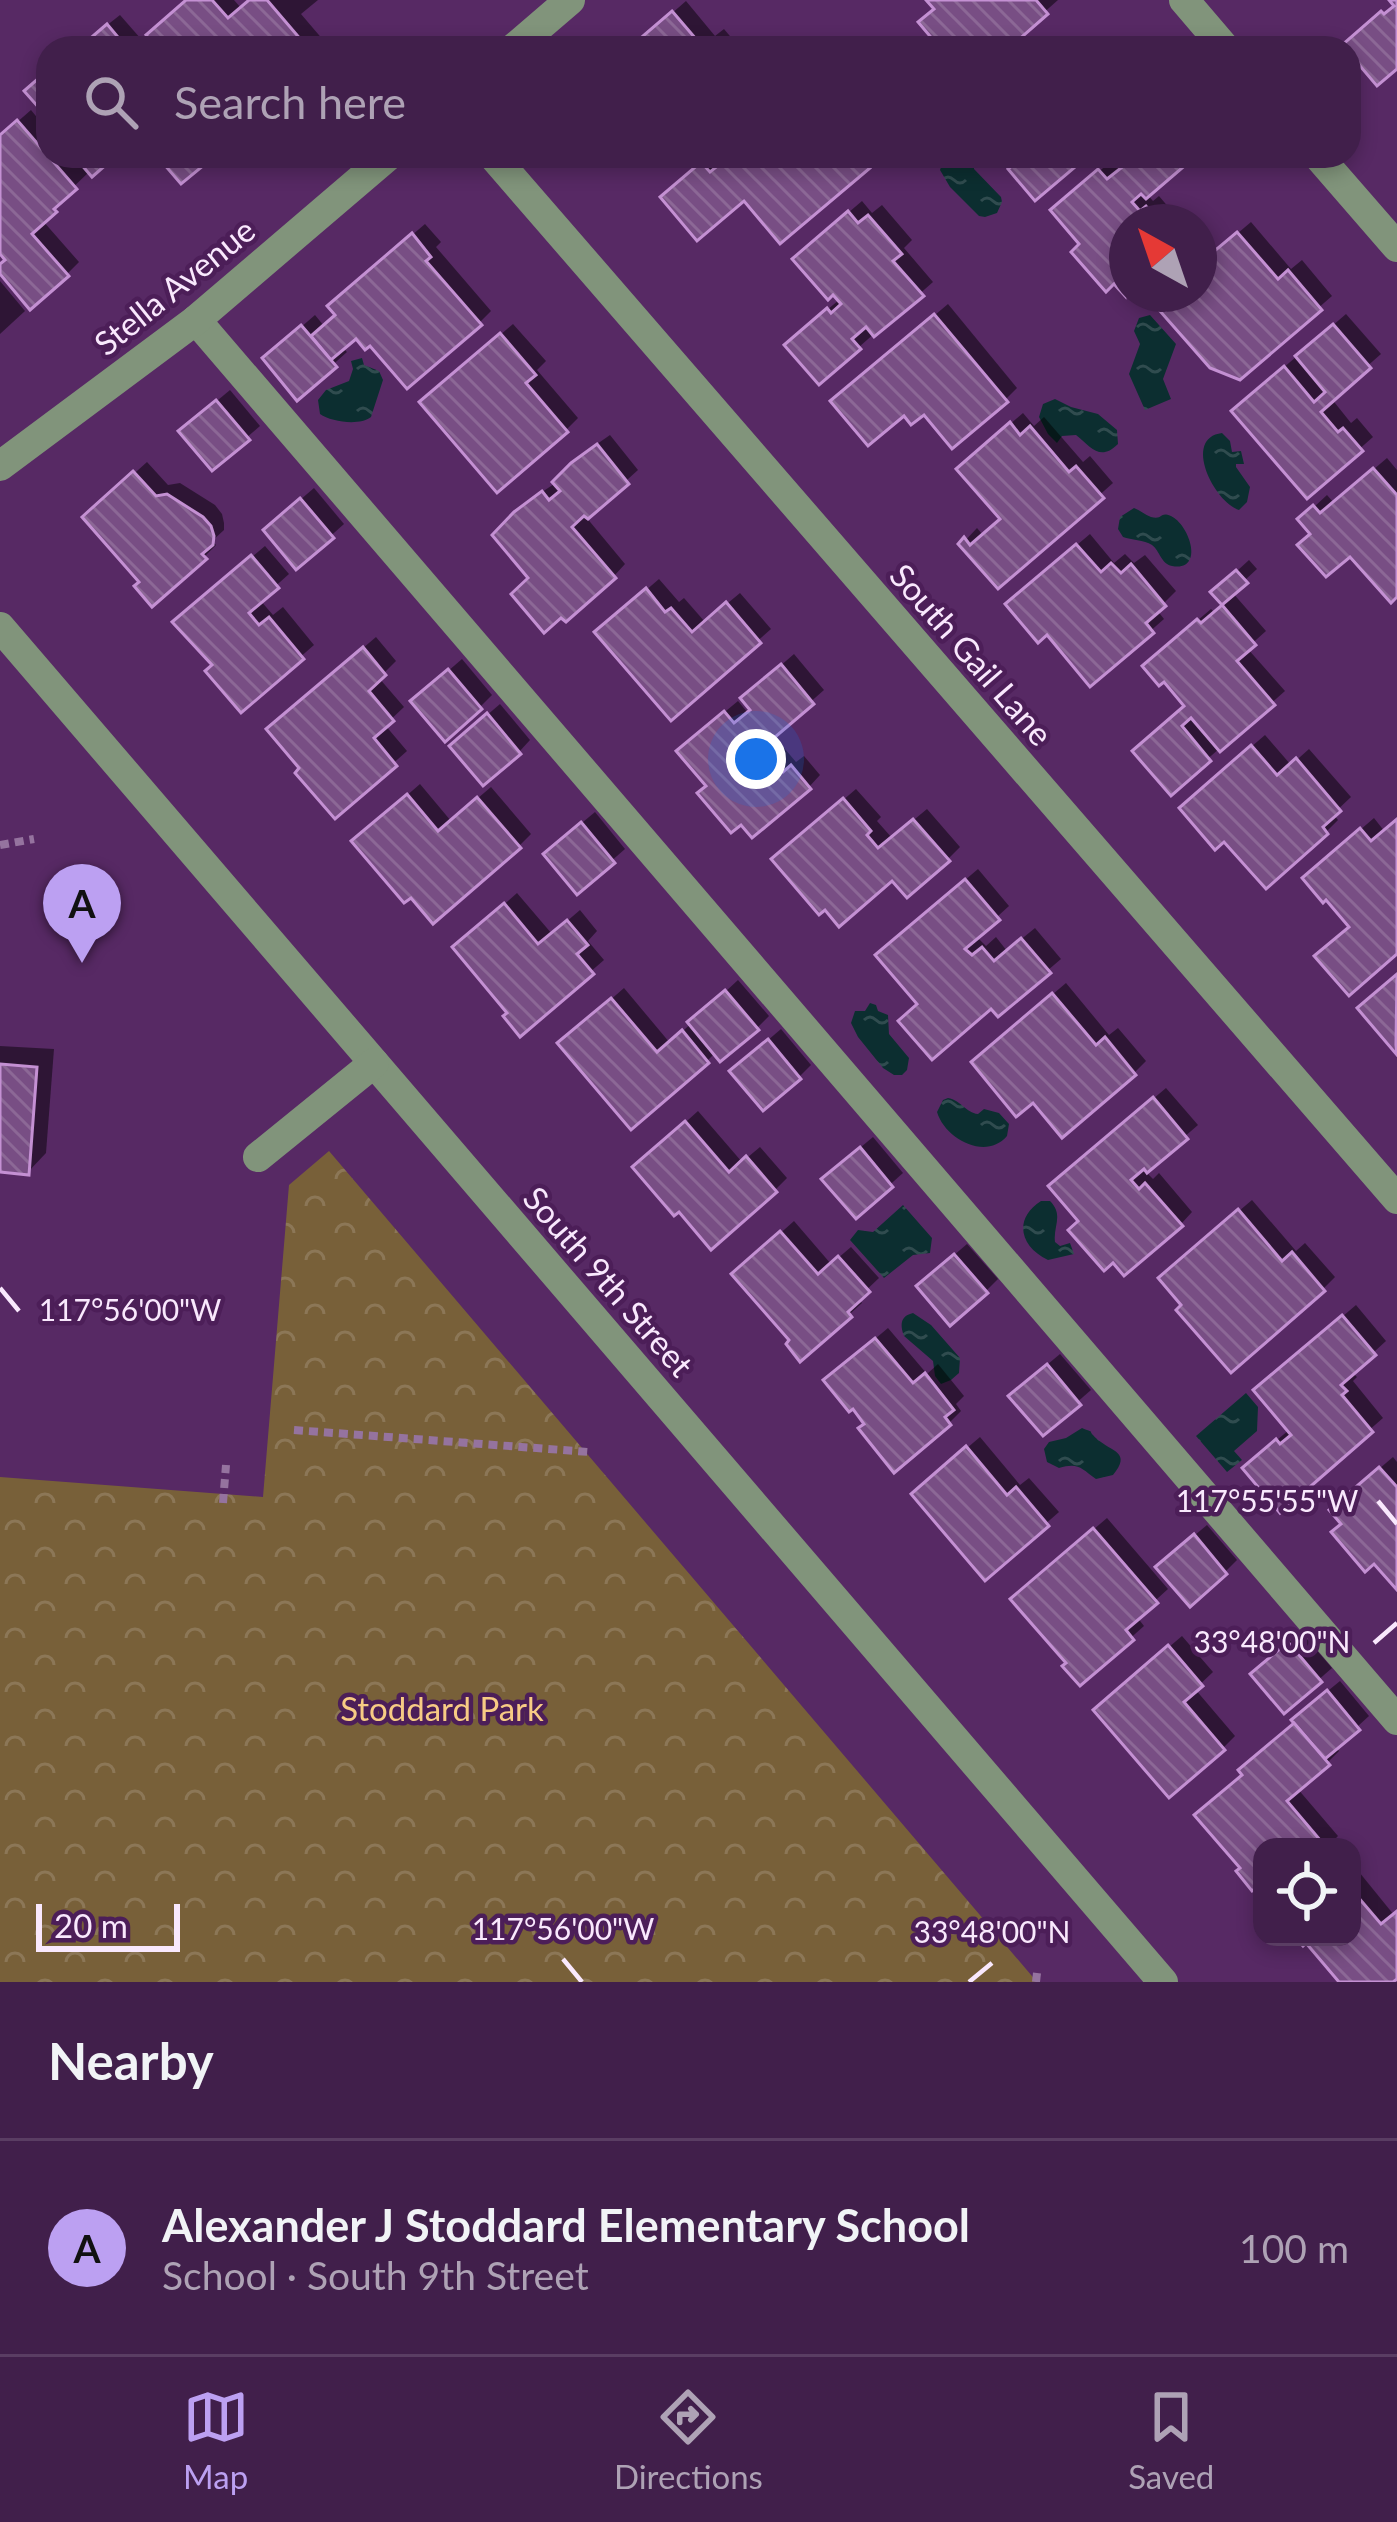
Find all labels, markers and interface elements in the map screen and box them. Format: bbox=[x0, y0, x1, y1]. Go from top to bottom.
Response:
search box bbox=[36, 36, 1361, 168]
icon: search bbox=[78, 69, 144, 135]
text: Search here bbox=[174, 75, 406, 129]
north arrow bbox=[1109, 204, 1217, 312]
street label: Stella Avenue bbox=[86, 209, 262, 363]
street label: South Gail Lane bbox=[882, 555, 1062, 753]
your location bbox=[726, 729, 786, 789]
pin: A bbox=[43, 864, 121, 963]
street label: South 9th Street bbox=[516, 1178, 702, 1384]
text: 117°56'00"W bbox=[39, 1291, 221, 1327]
text: 117°55'55"W bbox=[1176, 1482, 1358, 1518]
text: 33°48'00"N bbox=[1194, 1623, 1350, 1659]
park label: Stoddard Park bbox=[340, 1688, 544, 1728]
map controls bbox=[1253, 1838, 1361, 1946]
button: locate bbox=[1253, 1838, 1361, 1946]
scale bar bbox=[36, 1898, 180, 1951]
text: 20 m bbox=[54, 1905, 128, 1945]
text: 117°56'00"W bbox=[472, 1910, 654, 1946]
text: 33°48'00"N bbox=[914, 1913, 1070, 1949]
text: Nearby bbox=[48, 2030, 214, 2091]
text: Alexander J Stoddard Elementary School bbox=[162, 2198, 970, 2252]
text: A bbox=[73, 2225, 101, 2271]
text: 100 m bbox=[1239, 2225, 1349, 2271]
text: School · South 9th Street bbox=[162, 2252, 589, 2298]
tab: Map bbox=[183, 2384, 249, 2496]
tab: Directions bbox=[614, 2384, 763, 2496]
tab: Saved bbox=[1128, 2384, 1214, 2496]

